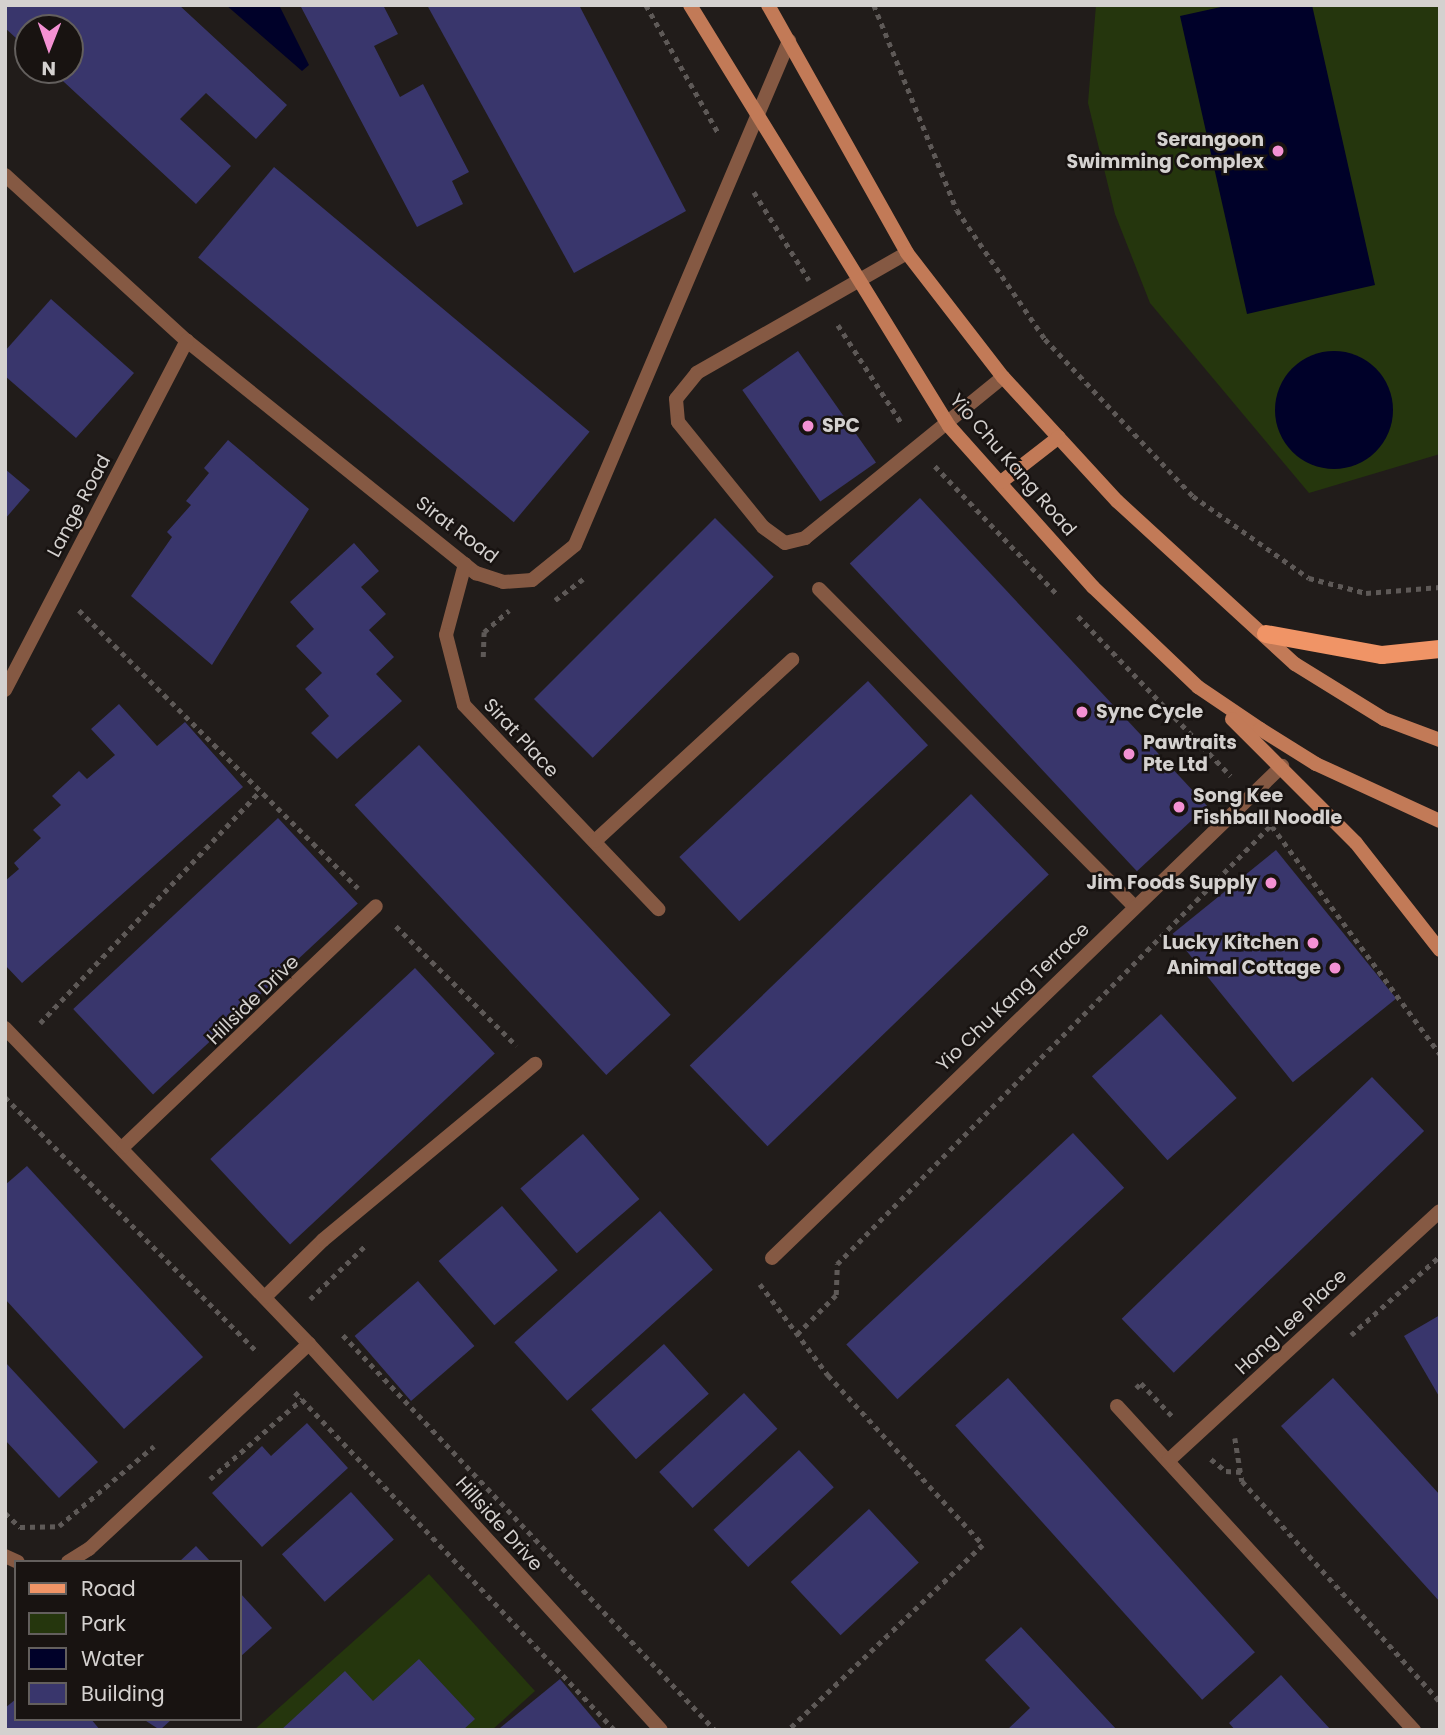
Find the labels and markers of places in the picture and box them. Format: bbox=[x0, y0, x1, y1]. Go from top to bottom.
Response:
place label: Serangoon Swimming Complex bbox=[1067, 129, 1264, 173]
marker: Serangoon Swimming Complex bbox=[1270, 143, 1286, 159]
place label: SPC bbox=[822, 415, 860, 437]
marker: SPC bbox=[800, 418, 816, 434]
place label: Sync Cycle bbox=[1096, 701, 1203, 723]
marker: Sync Cycle bbox=[1074, 704, 1090, 720]
place label: Pawtraits Pte Ltd bbox=[1143, 732, 1237, 776]
marker: Pawtraits Pte Ltd bbox=[1121, 746, 1137, 762]
place label: Song Kee Fishball Noodle bbox=[1193, 785, 1342, 829]
marker: Song Kee Fishball Noodle bbox=[1171, 799, 1187, 815]
place label: Jim Foods Supply bbox=[1086, 872, 1257, 894]
marker: Jim Foods Supply bbox=[1263, 875, 1279, 891]
place label: Lucky Kitchen bbox=[1162, 932, 1299, 954]
marker: Lucky Kitchen bbox=[1305, 935, 1321, 951]
place label: Animal Cottage bbox=[1166, 957, 1321, 979]
marker: Animal Cottage bbox=[1327, 960, 1343, 976]

